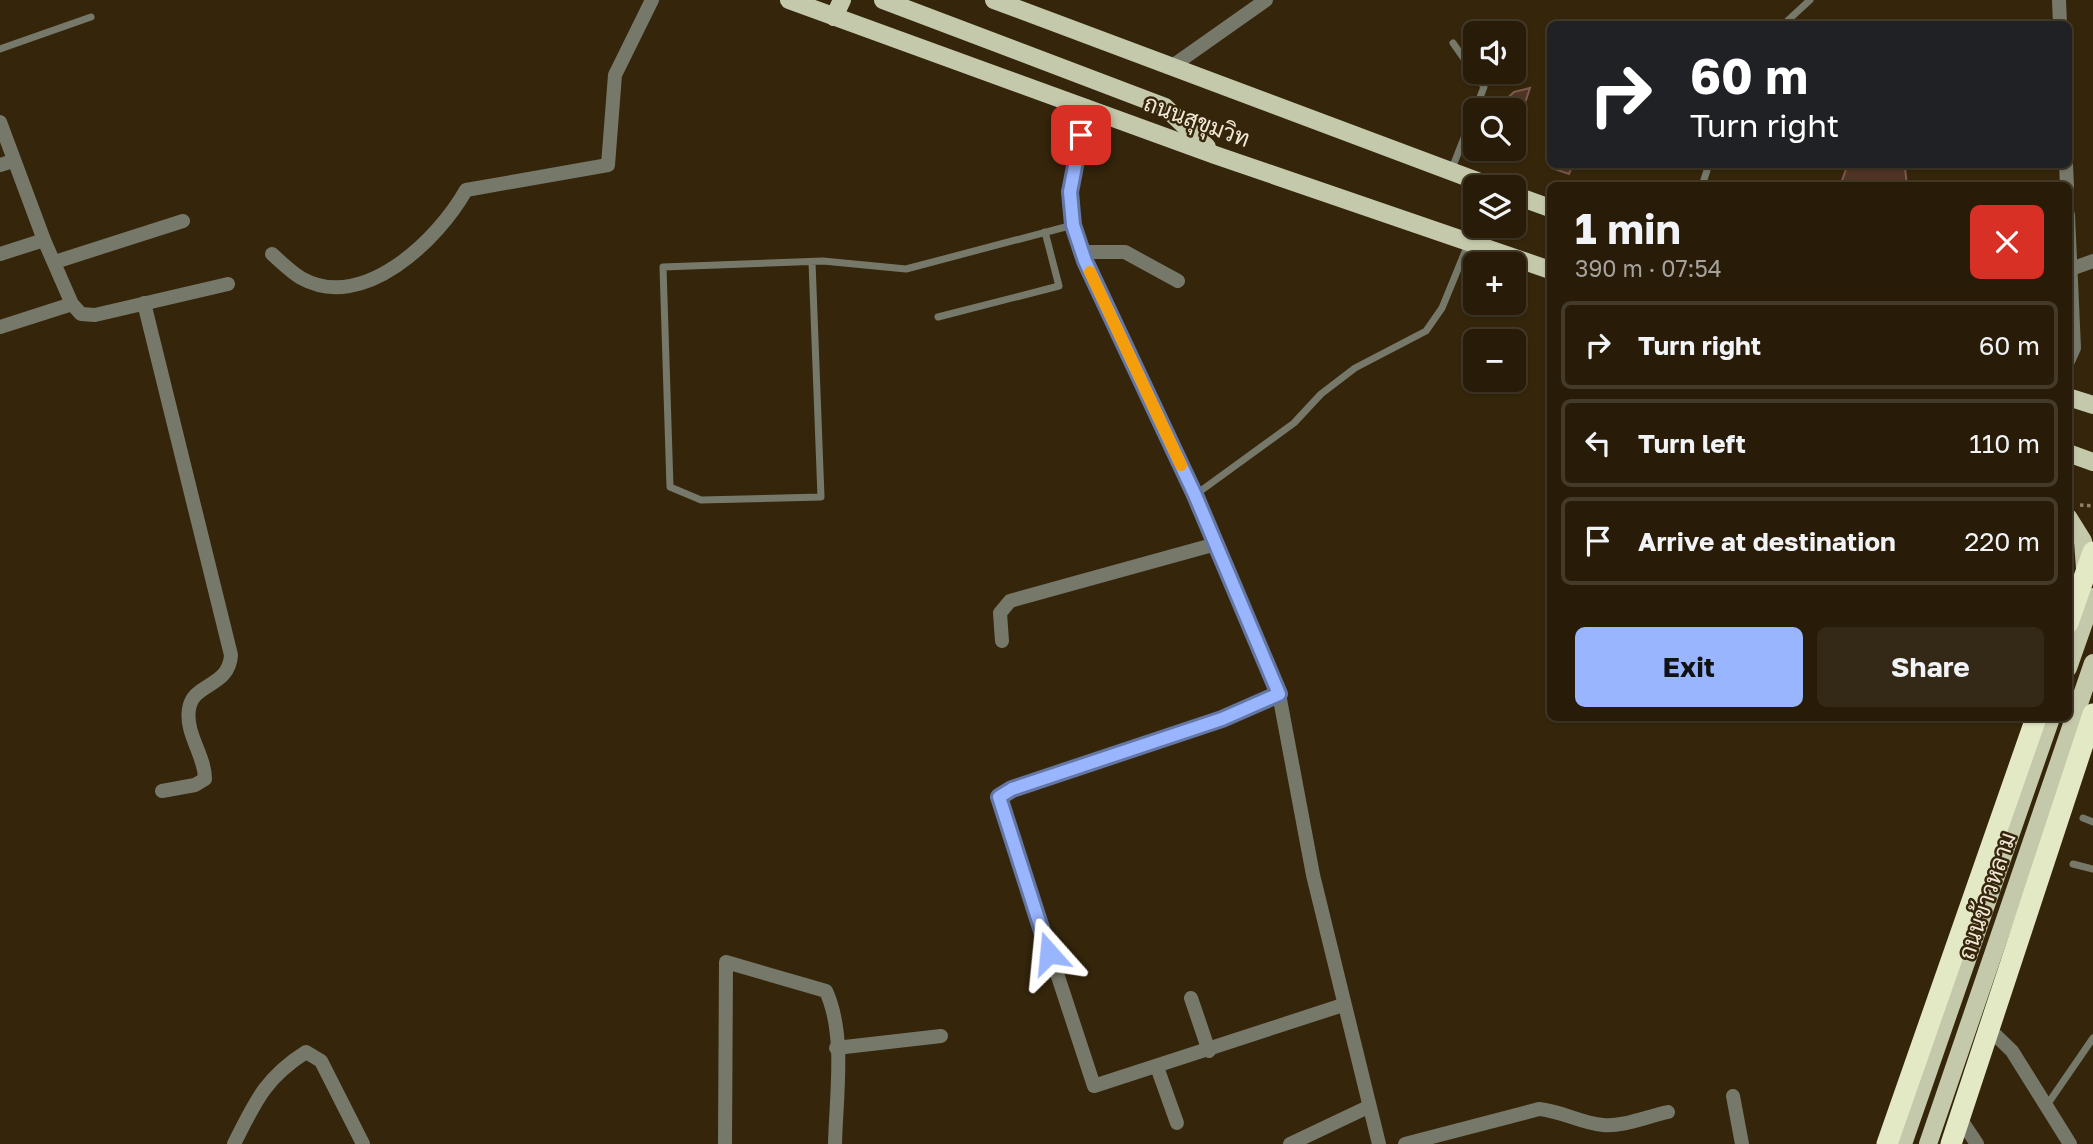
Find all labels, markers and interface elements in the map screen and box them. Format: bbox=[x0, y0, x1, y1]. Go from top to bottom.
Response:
map controls bbox=[1463, 21, 1526, 392]
button: sound bbox=[1463, 21, 1526, 84]
text: 60 m bbox=[1690, 46, 1808, 105]
icon: right bbox=[1575, 49, 1666, 140]
street label: ถนนสุขุมวิท bbox=[1140, 88, 1254, 155]
button: search bbox=[1463, 98, 1526, 161]
pin bbox=[1051, 105, 1111, 165]
text: Turn right bbox=[1690, 106, 1839, 144]
icon: arrive bbox=[1062, 116, 1100, 154]
button: layers bbox=[1463, 175, 1526, 238]
text: 1 min bbox=[1575, 203, 1681, 253]
button: close bbox=[1970, 205, 2044, 279]
button: + bbox=[1463, 252, 1526, 315]
text: 390 m · 07:54 bbox=[1575, 254, 1722, 282]
icon: right bbox=[1579, 326, 1617, 364]
button: − bbox=[1463, 329, 1526, 392]
text: Turn right bbox=[1638, 330, 1761, 361]
text: 60 m bbox=[1979, 330, 2040, 361]
icon: left bbox=[1579, 424, 1617, 462]
text: Turn left bbox=[1638, 428, 1746, 459]
text: 110 m bbox=[1969, 428, 2040, 459]
icon: arrive bbox=[1579, 522, 1617, 560]
text: Arrive at destination bbox=[1638, 526, 1896, 557]
text: 220 m bbox=[1964, 526, 2040, 557]
button: Exit bbox=[1575, 627, 1803, 707]
button: Share bbox=[1817, 627, 2044, 707]
street label: ถนนข้าวหลาม bbox=[1951, 828, 2021, 963]
position arrow bbox=[1012, 916, 1086, 990]

